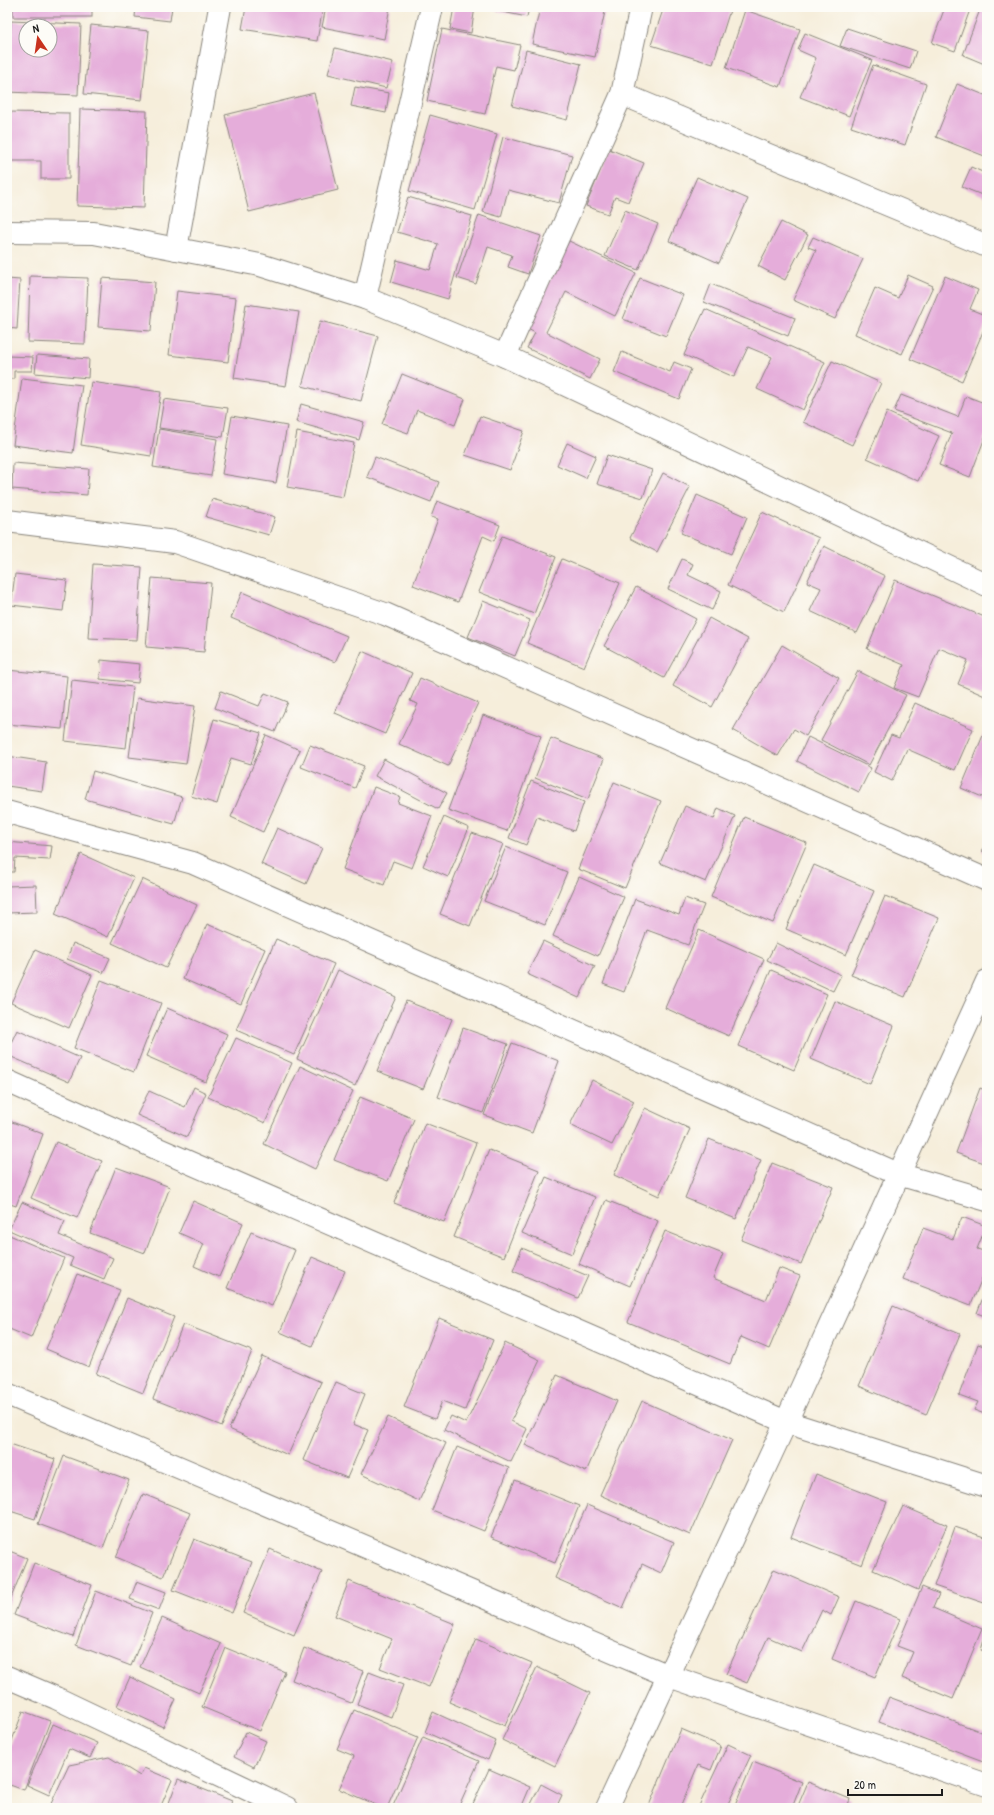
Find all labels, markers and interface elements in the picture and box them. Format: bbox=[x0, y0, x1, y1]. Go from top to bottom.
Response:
north arrow bbox=[18, 18, 58, 58]
text: N bbox=[31, 21, 40, 36]
scale bar bbox=[848, 1771, 942, 1797]
text: 20 m bbox=[854, 1776, 876, 1793]

